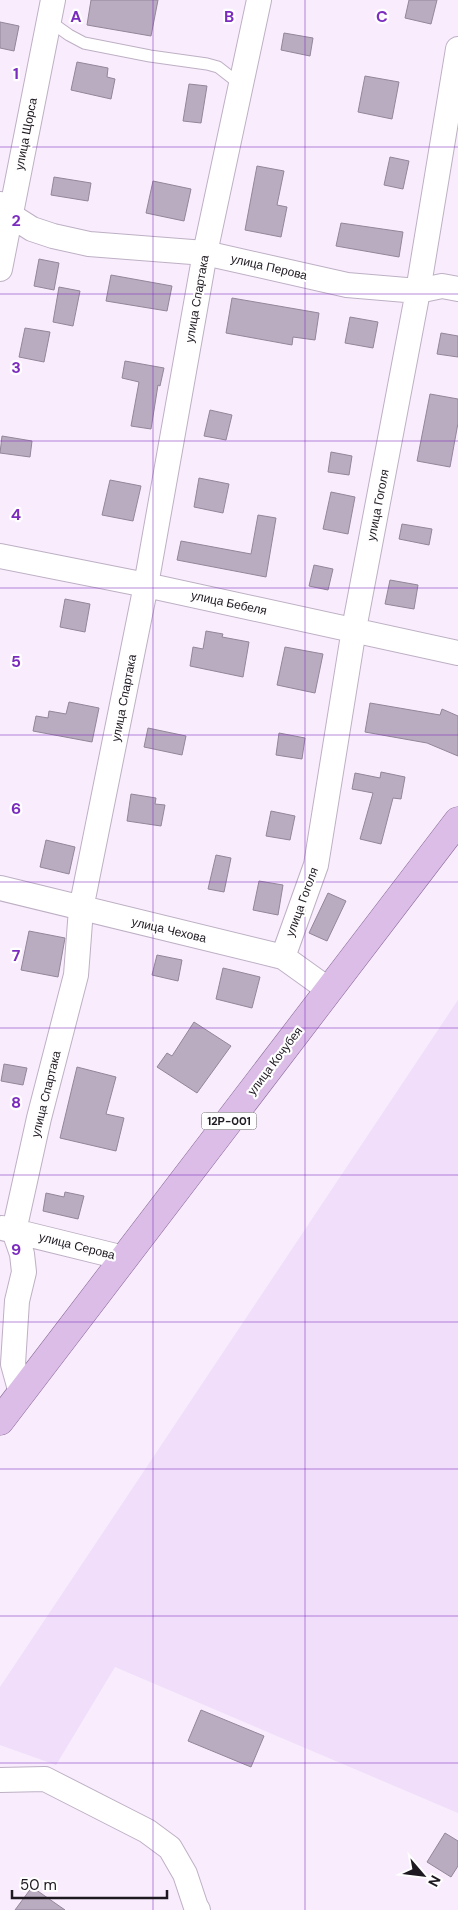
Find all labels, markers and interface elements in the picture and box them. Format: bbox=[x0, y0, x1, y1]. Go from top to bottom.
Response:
text: A bbox=[70, 6, 82, 27]
text: B bbox=[224, 6, 234, 27]
text: C bbox=[376, 6, 388, 27]
text: 1 bbox=[13, 63, 19, 84]
street label: улица Щорса bbox=[11, 96, 41, 172]
text: 2 bbox=[11, 210, 21, 231]
street label: улица Перова bbox=[229, 250, 309, 284]
street label: улица Спартака bbox=[181, 254, 213, 344]
text: 3 bbox=[11, 357, 21, 378]
street label: улица Гоголя bbox=[363, 468, 393, 542]
text: 4 bbox=[11, 504, 21, 525]
street label: улица Бебеля bbox=[190, 587, 268, 619]
text: 5 bbox=[11, 651, 21, 672]
street label: улица Спартака bbox=[108, 653, 140, 743]
text: 6 bbox=[11, 798, 21, 819]
street label: улица Гоголя bbox=[282, 865, 322, 939]
street label: улица Чехова bbox=[130, 914, 208, 946]
text: 7 bbox=[12, 945, 21, 966]
street label: улица Кочубея bbox=[244, 1023, 306, 1099]
street label: улица Спартака bbox=[28, 1049, 65, 1139]
text: 8 bbox=[11, 1092, 21, 1113]
road number: 12Р-001 bbox=[202, 1112, 256, 1130]
street label: улица Серова bbox=[37, 1229, 117, 1263]
text: 9 bbox=[11, 1239, 21, 1260]
north arrow bbox=[398, 1850, 448, 1900]
scale bar bbox=[12, 1868, 168, 1900]
text: N bbox=[424, 1872, 445, 1890]
text: 50 m bbox=[20, 1875, 57, 1895]

